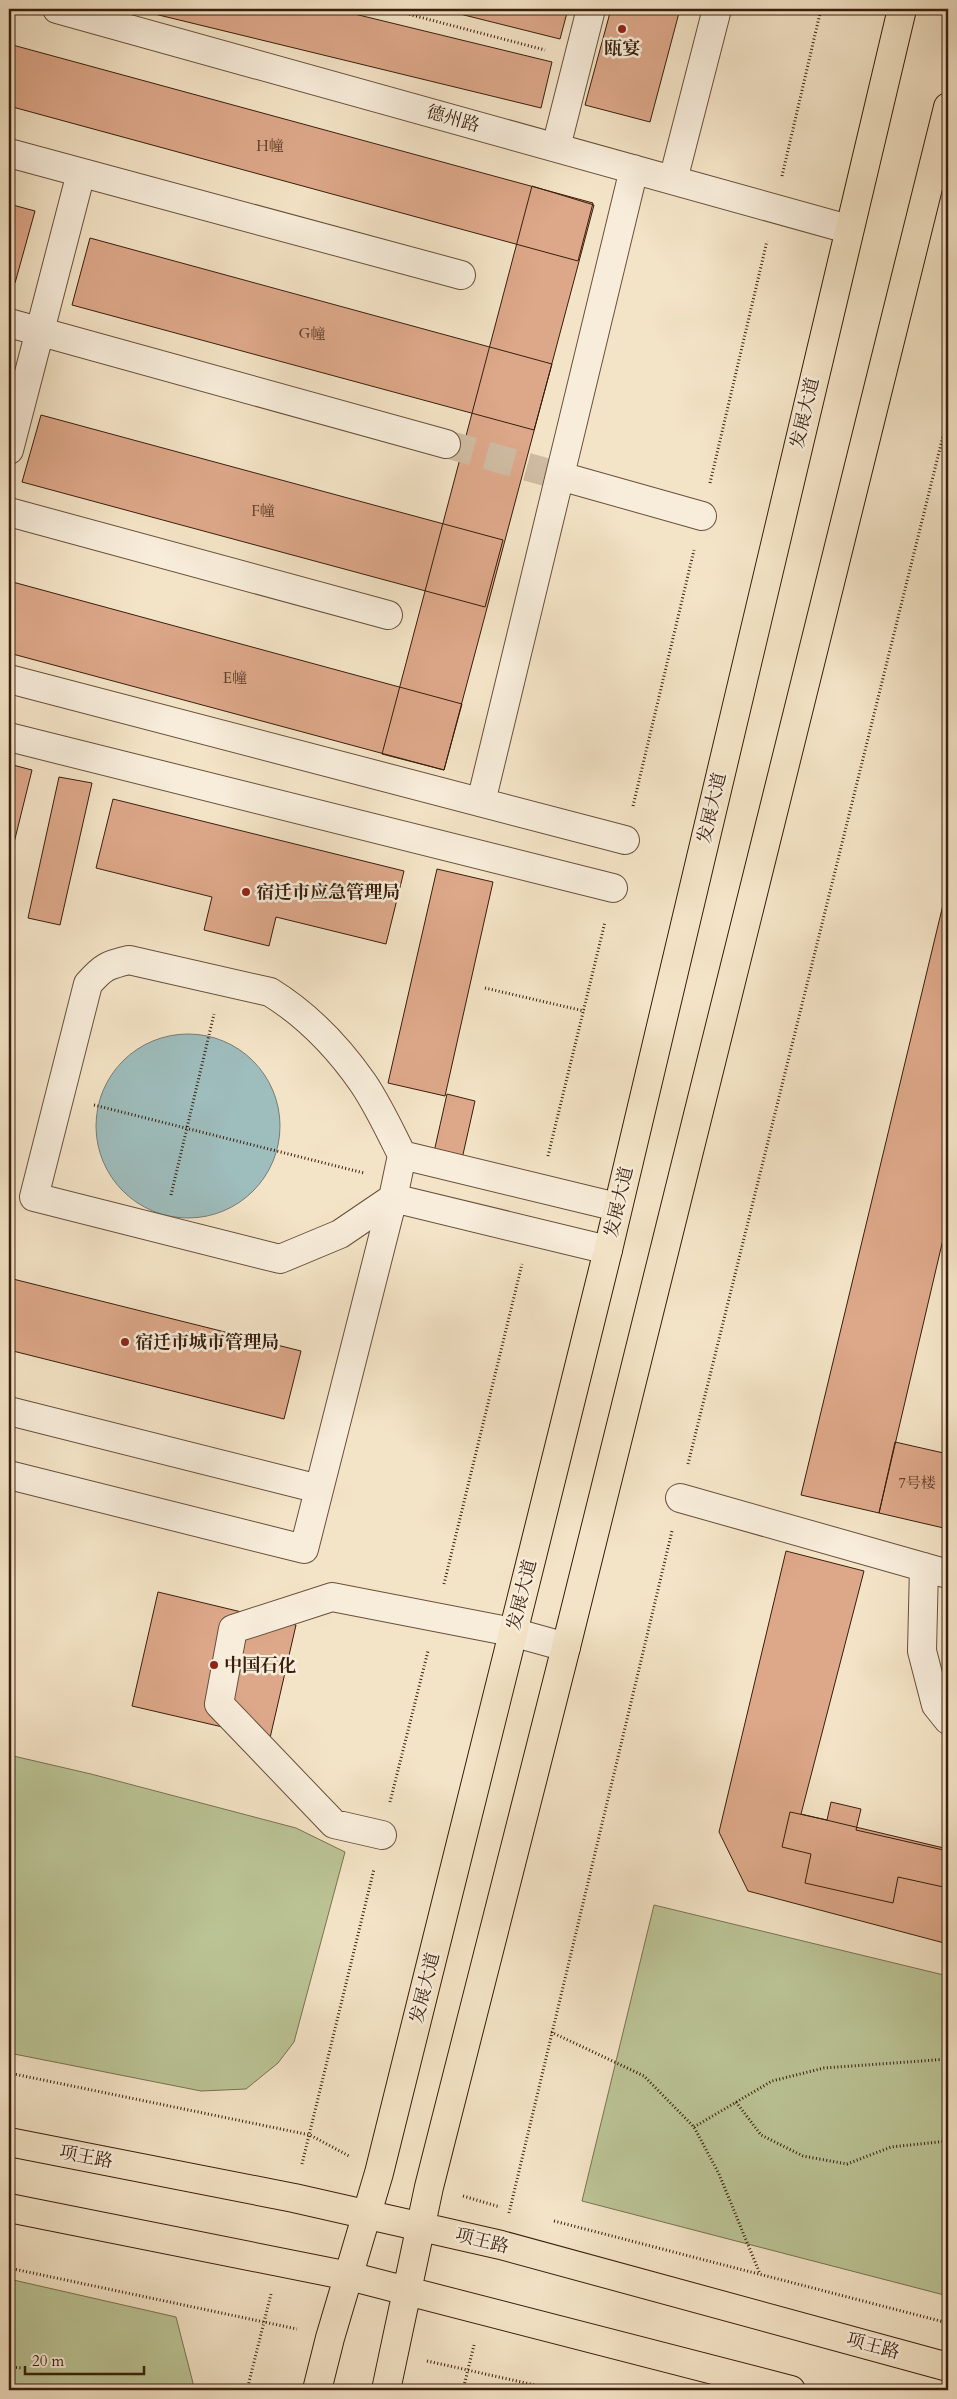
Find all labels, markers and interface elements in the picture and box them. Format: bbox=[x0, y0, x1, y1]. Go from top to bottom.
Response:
marker: 瓯宴 bbox=[616, 23, 628, 35]
place label: 瓯宴 bbox=[604, 36, 640, 61]
street label: 德州路 bbox=[424, 100, 482, 138]
house number: H幢 bbox=[256, 136, 284, 156]
house number: G幢 bbox=[299, 324, 325, 344]
street label: 发展大道 bbox=[785, 375, 825, 451]
house number: F幢 bbox=[251, 501, 275, 521]
house number: E幢 bbox=[223, 668, 247, 688]
street label: 发展大道 bbox=[692, 770, 732, 846]
place label: 宿迁市应急管理局 bbox=[256, 880, 400, 905]
marker: 宿迁市应急管理局 bbox=[240, 886, 252, 898]
street label: 发展大道 bbox=[599, 1164, 639, 1240]
place label: 宿迁市城市管理局 bbox=[135, 1330, 279, 1355]
marker: 宿迁市城市管理局 bbox=[119, 1336, 131, 1348]
house number: 7号楼 bbox=[898, 1473, 936, 1493]
street label: 发展大道 bbox=[501, 1557, 543, 1633]
place label: 中国石化 bbox=[224, 1653, 296, 1678]
marker: 中国石化 bbox=[208, 1659, 220, 1671]
street label: 发展大道 bbox=[404, 1950, 446, 2026]
street label: 项王路 bbox=[57, 2140, 115, 2174]
street label: 项王路 bbox=[453, 2222, 511, 2260]
street label: 项王路 bbox=[844, 2327, 902, 2365]
scale bar bbox=[25, 2344, 144, 2376]
text: 20 m bbox=[32, 2351, 64, 2371]

